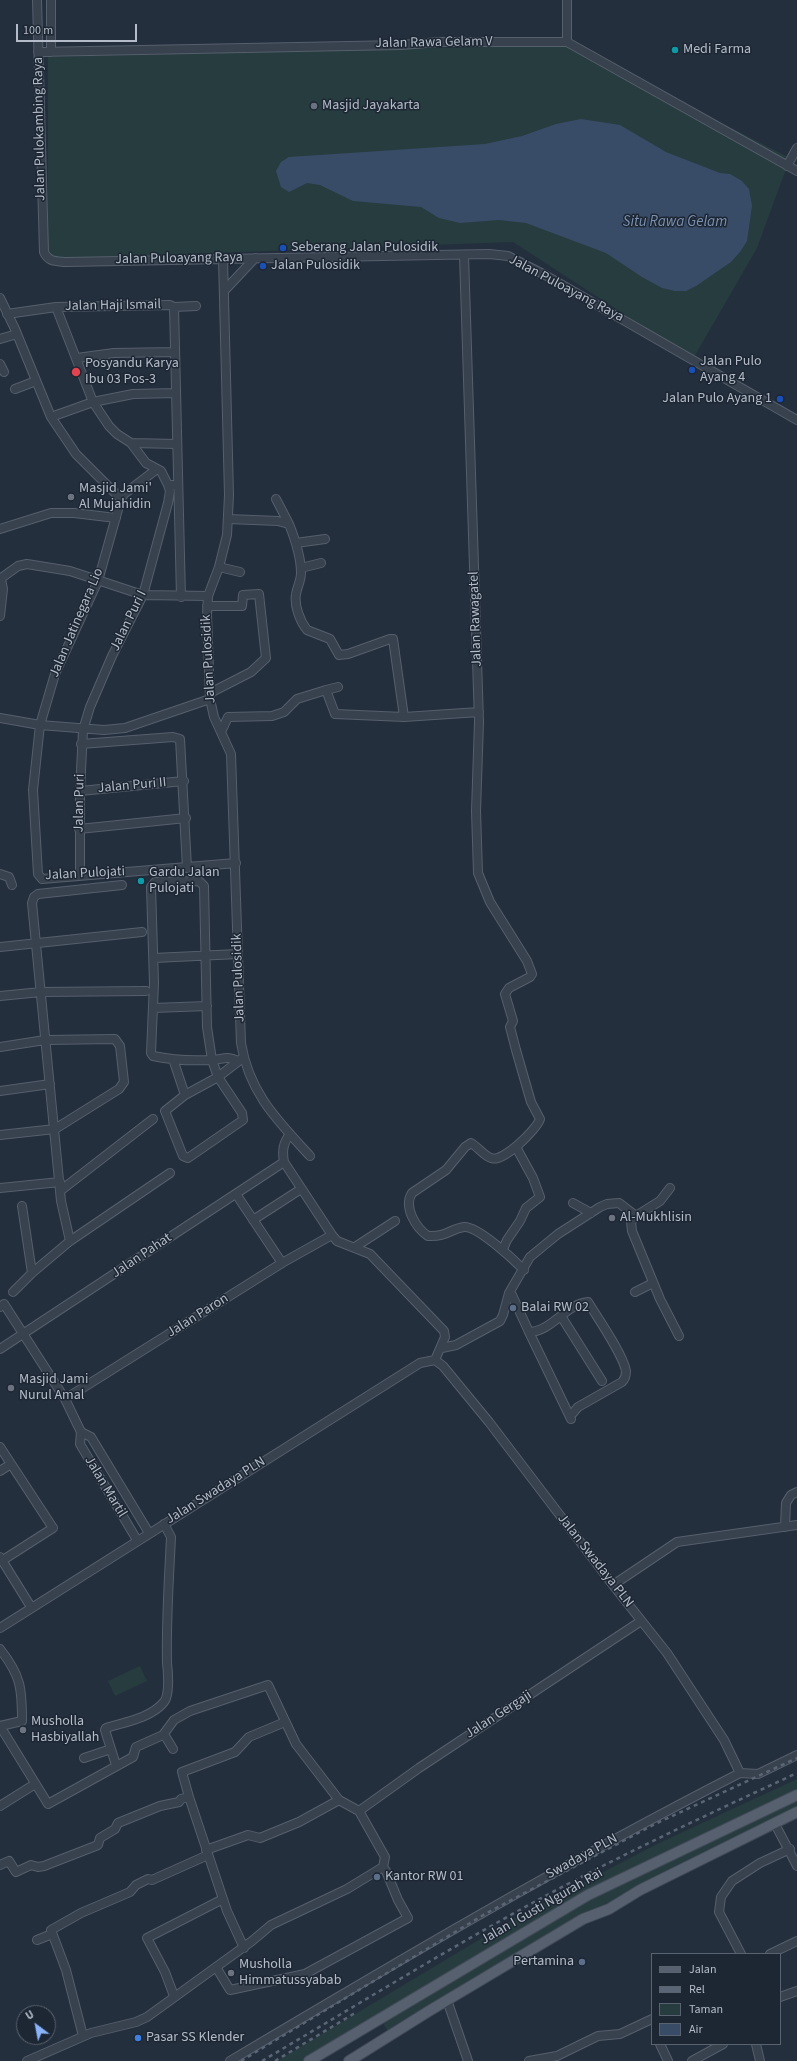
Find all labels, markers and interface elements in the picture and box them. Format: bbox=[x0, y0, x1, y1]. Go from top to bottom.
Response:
scale bar bbox=[18, 16, 139, 42]
text: 100 m bbox=[23, 22, 53, 39]
street label: Jalan Rawa Gelam V bbox=[375, 34, 493, 52]
place label: Medi Farma bbox=[683, 42, 751, 58]
marker: Medi Farma bbox=[670, 45, 680, 55]
street label: Jalan Pulokambing Raya bbox=[30, 57, 50, 201]
place label: Masjid Jayakarta bbox=[322, 98, 420, 114]
marker: Masjid Jayakarta bbox=[309, 101, 319, 111]
water label: Situ Rawa Gelam bbox=[623, 214, 727, 232]
place label: Seberang Jalan Pulosidik bbox=[291, 240, 438, 256]
marker: Seberang Jalan Pulosidik bbox=[278, 243, 288, 253]
street label: Jalan Puloayang Raya bbox=[115, 249, 243, 269]
street label: Jalan Puloayang Raya bbox=[506, 252, 626, 326]
place label: Jalan Pulosidik bbox=[271, 258, 360, 274]
marker: Jalan Pulosidik bbox=[258, 261, 268, 271]
street label: Jalan Haji Ismail bbox=[65, 297, 161, 315]
place label: Jalan Pulo Ayang 4 bbox=[700, 354, 762, 386]
place label: Posyandu Karya Ibu 03 Pos-3 bbox=[85, 356, 179, 388]
marker: Jalan Pulo Ayang 4 bbox=[687, 365, 697, 375]
marker: Posyandu Karya Ibu 03 Pos-3 bbox=[70, 366, 82, 378]
place label: Jalan Pulo Ayang 1 bbox=[662, 391, 772, 407]
marker: Jalan Pulo Ayang 1 bbox=[775, 394, 785, 404]
place label: Masjid Jami' Al Mujahidin bbox=[79, 481, 152, 514]
marker: Masjid Jami' Al Mujahidin bbox=[66, 492, 76, 502]
street label: Jalan Jatinegara Lio bbox=[46, 566, 108, 680]
street label: Jalan Rawagatel bbox=[466, 571, 486, 667]
street label: Jalan Puri I bbox=[107, 588, 151, 654]
street label: Jalan Pulosidik bbox=[198, 614, 220, 704]
street label: Jalan Puri bbox=[71, 774, 89, 832]
street label: Jalan Puri II bbox=[97, 775, 167, 797]
street label: Jalan Pulojati bbox=[45, 864, 125, 884]
place label: Gardu Jalan Pulojati bbox=[149, 865, 220, 898]
marker: Gardu Jalan Pulojati bbox=[136, 876, 146, 886]
street label: Jalan Pulosidik bbox=[229, 933, 249, 1023]
place label: Al-Mukhlisin bbox=[620, 1210, 692, 1226]
marker: Al-Mukhlisin bbox=[607, 1213, 617, 1223]
street label: Jalan Pahat bbox=[109, 1230, 175, 1282]
street label: Jalan Paron bbox=[164, 1291, 232, 1341]
place label: Balai RW 02 bbox=[521, 1300, 589, 1316]
marker: Balai RW 02 bbox=[508, 1303, 518, 1313]
place label: Masjid Jami Nurul Amal bbox=[19, 1372, 88, 1404]
marker: Masjid Jami Nurul Amal bbox=[6, 1383, 16, 1393]
street label: Jalan Martil bbox=[80, 1453, 130, 1521]
street label: Jalan Swadaya PLN bbox=[163, 1454, 269, 1528]
street label: Jalan Swadaya PLN bbox=[553, 1511, 637, 1611]
street label: Jalan Gergaji bbox=[463, 1687, 535, 1743]
place label: Musholla Hasbiyallah bbox=[31, 1714, 99, 1746]
marker: Musholla Hasbiyallah bbox=[18, 1725, 28, 1735]
street label: Swadaya PLN bbox=[543, 1830, 621, 1884]
street label: Jalan I Gusti Ngurah Rai bbox=[478, 1865, 606, 1949]
place label: Kantor RW 01 bbox=[385, 1869, 463, 1885]
marker: Kantor RW 01 bbox=[372, 1872, 382, 1882]
legend bbox=[651, 1953, 781, 2045]
place label: Pertamina bbox=[513, 1954, 574, 1970]
place label: Musholla Himmatussyabab bbox=[239, 1957, 341, 1990]
marker: Pertamina bbox=[577, 1957, 587, 1967]
text: Jalan bbox=[689, 1961, 716, 1978]
marker: Musholla Himmatussyabab bbox=[226, 1968, 236, 1978]
text: Rel bbox=[689, 1981, 705, 1998]
text: Taman bbox=[689, 2001, 723, 2018]
north arrow bbox=[16, 2005, 56, 2045]
text: U bbox=[23, 2007, 37, 2024]
text: Air bbox=[689, 2021, 703, 2038]
place label: Pasar SS Klender bbox=[146, 2030, 244, 2046]
marker: Pasar SS Klender bbox=[133, 2033, 143, 2043]

